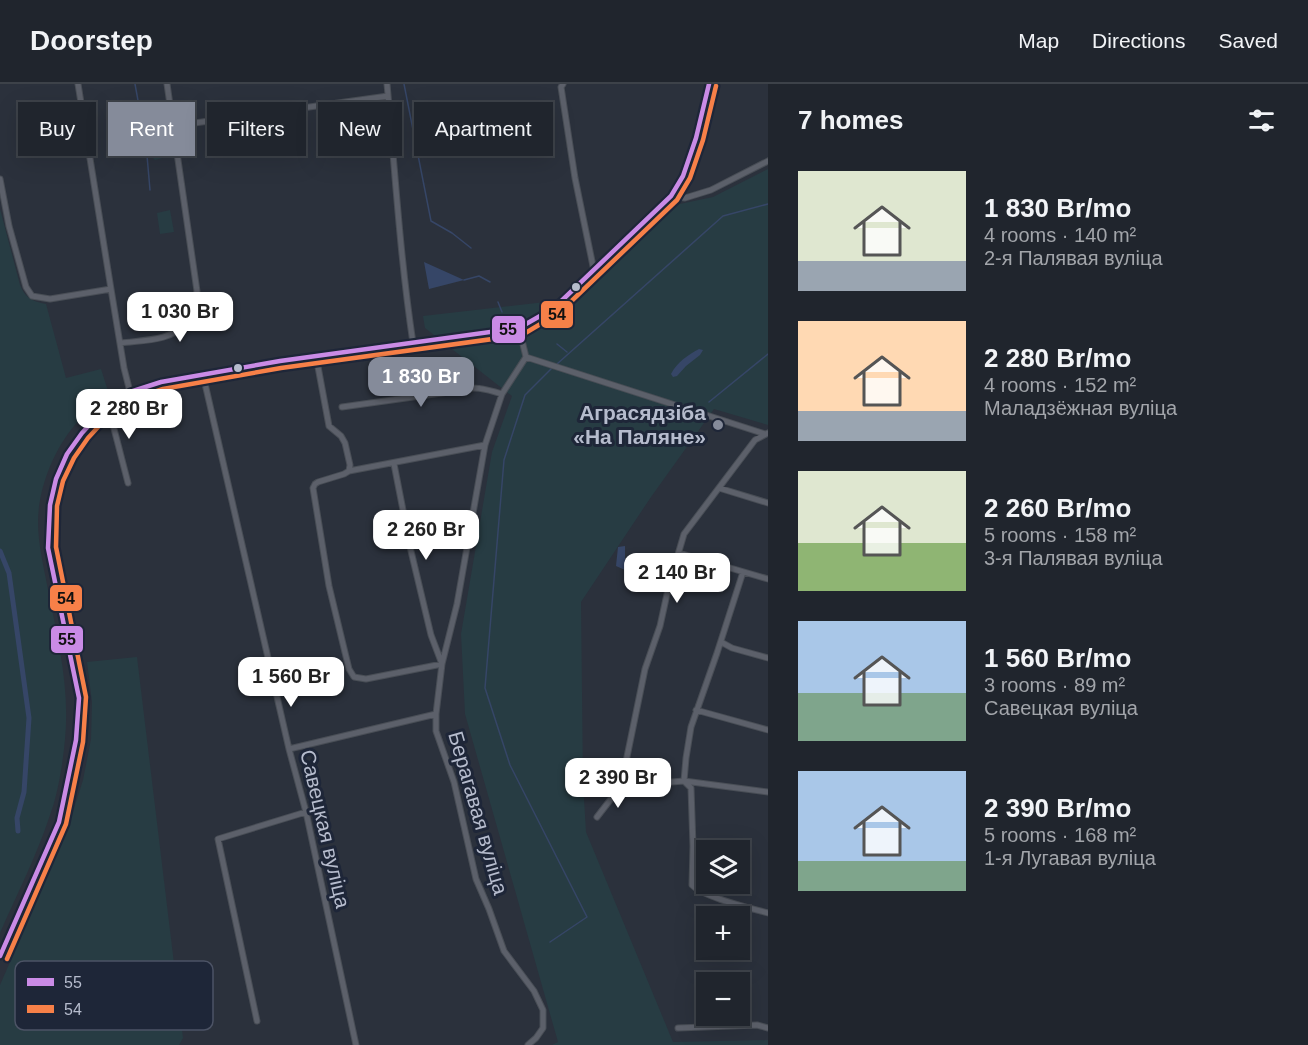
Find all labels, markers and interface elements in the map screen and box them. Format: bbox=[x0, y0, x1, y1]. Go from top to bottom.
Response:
text: Doorstep bbox=[30, 25, 153, 56]
text: Map bbox=[1018, 29, 1059, 52]
text: Directions bbox=[1092, 29, 1185, 52]
text: Saved bbox=[1218, 29, 1278, 52]
chip: Buy bbox=[18, 102, 96, 156]
chip: Rent bbox=[108, 102, 195, 156]
chip: Filters bbox=[207, 102, 306, 156]
chip: New bbox=[318, 102, 402, 156]
chip: Apartment bbox=[414, 102, 553, 156]
icon: filters bbox=[1245, 104, 1278, 137]
text: 7 homes bbox=[798, 105, 904, 135]
text: 1 830 Br/mo bbox=[984, 193, 1131, 223]
icon: home bbox=[846, 195, 918, 267]
text: 4 rooms · 140 m² bbox=[984, 224, 1136, 246]
text: 2-я Палявая вуліца bbox=[984, 247, 1163, 269]
unlabelled marker bbox=[570, 281, 582, 293]
pin: 1 030 Br bbox=[118, 292, 242, 343]
text: 1 030 Br bbox=[141, 300, 219, 322]
line badge: 54 bbox=[540, 300, 574, 329]
text: 54 bbox=[548, 306, 566, 323]
line badge: 55 bbox=[491, 315, 526, 344]
text: 55 bbox=[499, 321, 517, 338]
text: 2 280 Br/mo bbox=[984, 343, 1131, 373]
icon: home bbox=[846, 345, 918, 417]
pin: 1 830 Br bbox=[359, 357, 483, 408]
unlabelled marker bbox=[232, 362, 244, 374]
text: 1 830 Br bbox=[382, 365, 460, 387]
text: 4 rooms · 152 m² bbox=[984, 374, 1136, 396]
pin: 2 280 Br bbox=[67, 389, 191, 440]
text: 2 280 Br bbox=[90, 397, 168, 419]
text: Маладзёжная вуліца bbox=[984, 397, 1177, 419]
place label: Аграсядзіба «На Паляне» bbox=[573, 401, 706, 448]
marker: Аграсядзіба «На Паляне» bbox=[711, 418, 725, 432]
text: 2 260 Br/mo bbox=[984, 493, 1131, 523]
icon: home bbox=[846, 495, 918, 567]
pin: 2 260 Br bbox=[364, 510, 488, 561]
text: 2 260 Br bbox=[387, 518, 465, 540]
text: 5 rooms · 158 m² bbox=[984, 524, 1136, 546]
text: 3-я Палявая вуліца bbox=[984, 547, 1163, 569]
pin: 2 140 Br bbox=[615, 553, 739, 604]
text: 2 140 Br bbox=[638, 561, 716, 583]
line badge: 54 bbox=[49, 584, 83, 612]
text: 54 bbox=[57, 590, 75, 607]
line badge: 55 bbox=[50, 625, 84, 654]
text: 55 bbox=[58, 631, 76, 648]
text: 1 560 Br/mo bbox=[984, 643, 1131, 673]
icon: home bbox=[846, 645, 918, 717]
pin: 1 560 Br bbox=[229, 657, 353, 708]
text: 1 560 Br bbox=[252, 665, 330, 687]
text: 3 rooms · 89 m² bbox=[984, 674, 1125, 696]
text: Савецкая вуліца bbox=[984, 697, 1138, 719]
street label: Берагавая вуліца bbox=[444, 729, 513, 897]
street label: Савецкая вуліца bbox=[296, 748, 355, 911]
pin: 2 390 Br bbox=[556, 758, 680, 809]
text: 2 390 Br bbox=[579, 766, 657, 788]
text: 2 390 Br/mo bbox=[984, 793, 1131, 823]
icon: home bbox=[846, 795, 918, 867]
text: 5 rooms · 168 m² bbox=[984, 824, 1136, 846]
map controls bbox=[696, 840, 750, 1026]
button: layers bbox=[696, 840, 750, 894]
text: 1-я Лугавая вуліца bbox=[984, 847, 1156, 869]
button: + bbox=[696, 906, 750, 960]
legend bbox=[15, 961, 213, 1030]
button: − bbox=[696, 972, 750, 1026]
text: 55 bbox=[64, 974, 82, 991]
text: 54 bbox=[64, 1001, 82, 1018]

